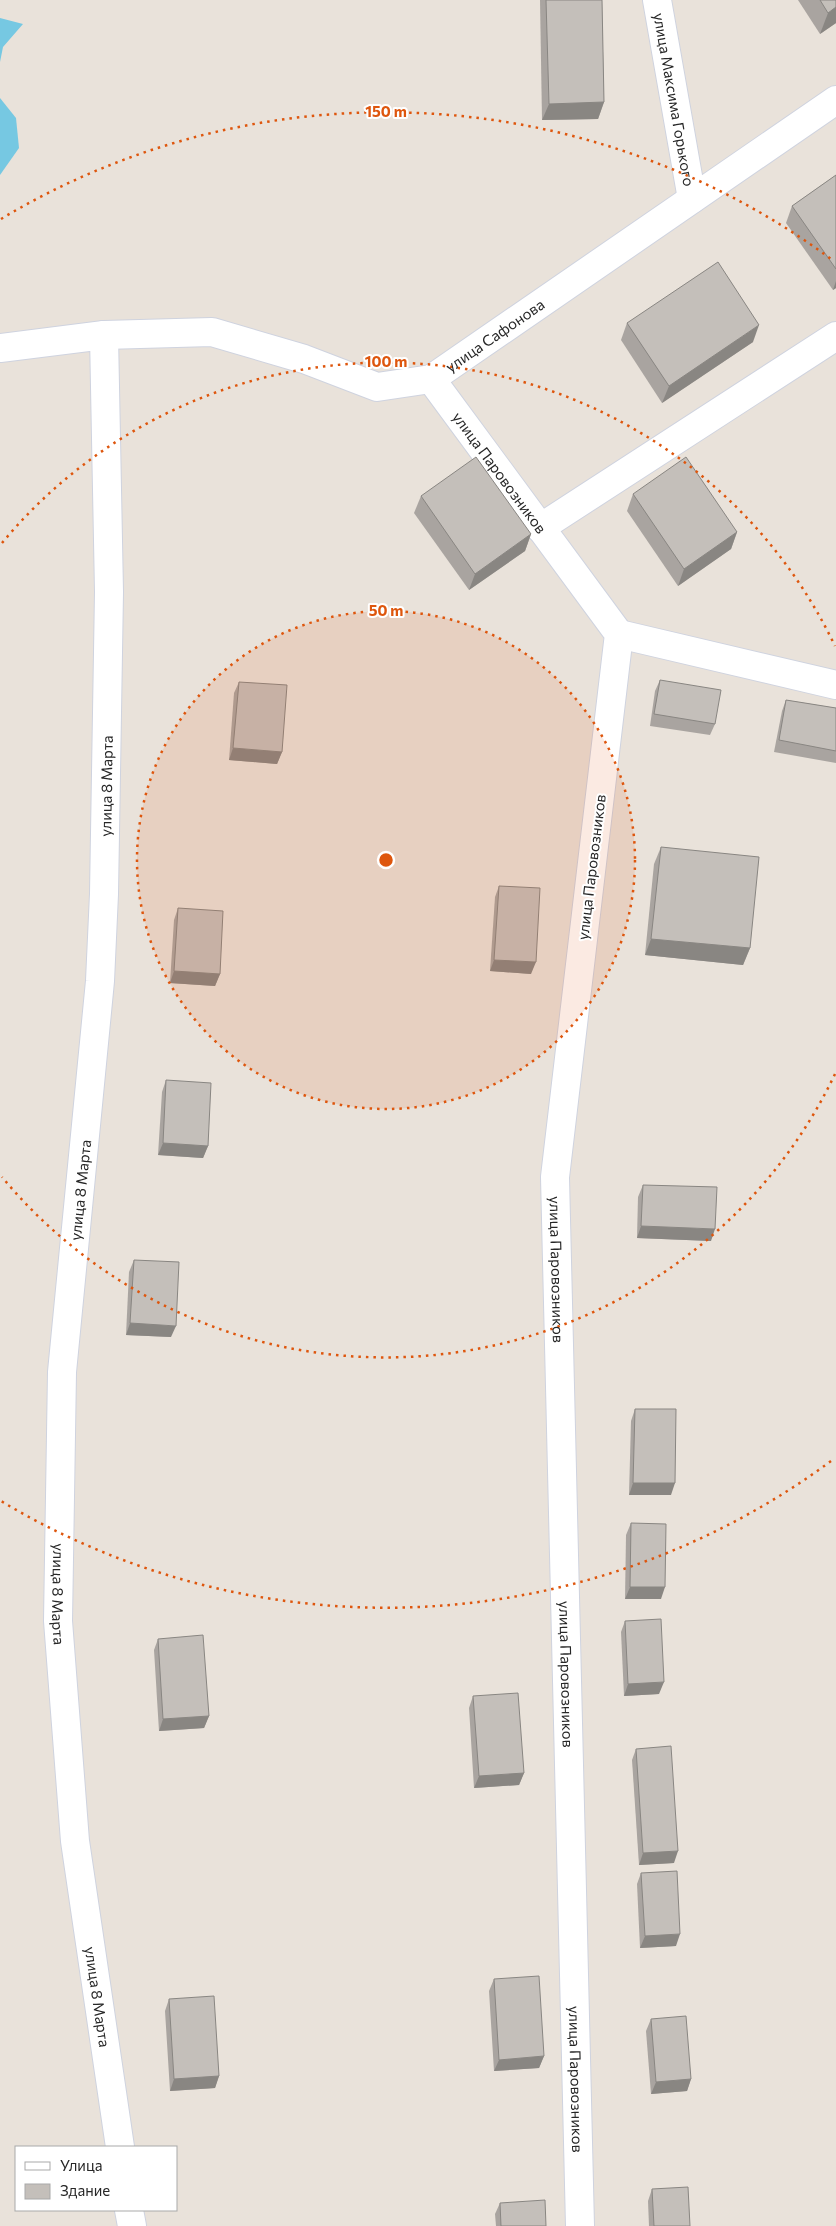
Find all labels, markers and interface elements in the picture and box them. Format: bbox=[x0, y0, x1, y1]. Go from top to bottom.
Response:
street label: улица Максима Горького bbox=[650, 11, 699, 188]
text: 150 m bbox=[365, 102, 407, 120]
street label: улица Сафонова bbox=[442, 295, 548, 375]
text: 100 m bbox=[365, 352, 407, 370]
street label: улица Паровозников bbox=[449, 408, 551, 537]
text: 50 m bbox=[369, 601, 403, 619]
street label: улица 8 Марта bbox=[96, 735, 116, 837]
street label: улица Паровозников bbox=[573, 793, 609, 941]
centre of rings bbox=[377, 851, 395, 869]
street label: улица 8 Марта bbox=[66, 1139, 94, 1241]
street label: улица Паровозников bbox=[546, 1196, 568, 1343]
street label: улица 8 Марта bbox=[49, 1543, 69, 1645]
street label: улица Паровозников bbox=[556, 1601, 578, 1748]
street label: улица 8 Марта bbox=[82, 1945, 114, 2048]
street label: улица Паровозников bbox=[566, 2006, 587, 2153]
legend bbox=[15, 2146, 178, 2211]
text: Улица bbox=[60, 2156, 102, 2174]
text: Здание bbox=[60, 2181, 110, 2199]

